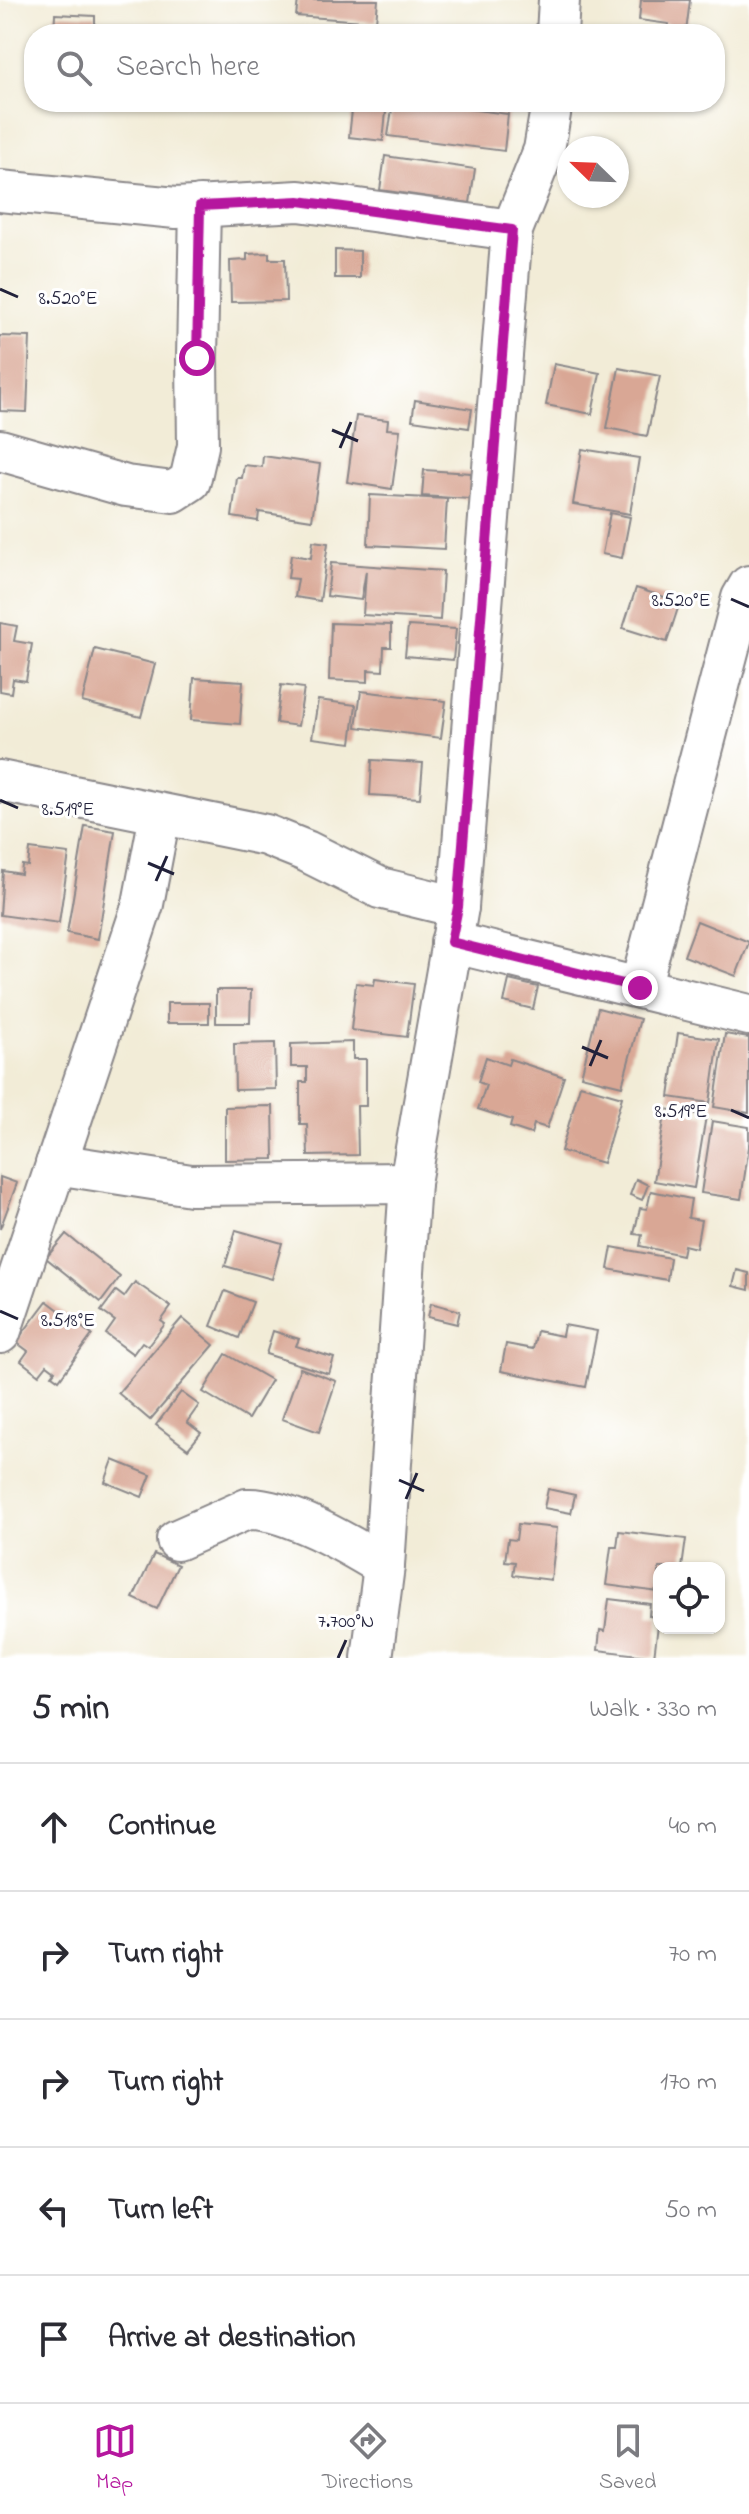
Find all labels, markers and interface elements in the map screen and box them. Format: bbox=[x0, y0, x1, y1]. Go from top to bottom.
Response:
search box bbox=[24, 24, 725, 112]
icon: search bbox=[52, 46, 96, 90]
text: Search here bbox=[116, 46, 260, 90]
north arrow bbox=[557, 136, 629, 208]
text: 8.520°E bbox=[38, 285, 98, 314]
route start bbox=[179, 340, 215, 376]
text: 8.520°E bbox=[651, 587, 711, 616]
text: 8.519°E bbox=[42, 796, 94, 825]
route end bbox=[622, 970, 658, 1006]
text: 8.519°E bbox=[655, 1098, 707, 1127]
text: 8.518°E bbox=[41, 1307, 95, 1336]
map controls bbox=[653, 1562, 725, 1634]
button: locate bbox=[653, 1562, 725, 1634]
text: 7.700°N bbox=[318, 1608, 374, 1637]
text: 5 min bbox=[32, 1685, 109, 1735]
text: Walk · 330 m bbox=[589, 1691, 717, 1729]
icon: ahead bbox=[32, 1805, 76, 1849]
text: Continue bbox=[108, 1805, 216, 1849]
text: 40 m bbox=[668, 1808, 717, 1846]
icon: right bbox=[32, 1933, 76, 1977]
text: Turn right bbox=[108, 1933, 223, 1977]
text: 70 m bbox=[668, 1936, 717, 1974]
icon: right bbox=[32, 2061, 76, 2105]
text: Turn right bbox=[108, 2061, 223, 2105]
text: 170 m bbox=[660, 2064, 717, 2102]
icon: left bbox=[32, 2189, 76, 2233]
text: Turn left bbox=[108, 2189, 213, 2233]
text: 50 m bbox=[664, 2192, 717, 2230]
icon: arrive bbox=[32, 2317, 76, 2361]
text: Arrive at destination bbox=[108, 2317, 356, 2361]
tab: Map bbox=[93, 2419, 137, 2499]
tab: Directions bbox=[322, 2419, 414, 2499]
tab: Saved bbox=[599, 2419, 656, 2499]

